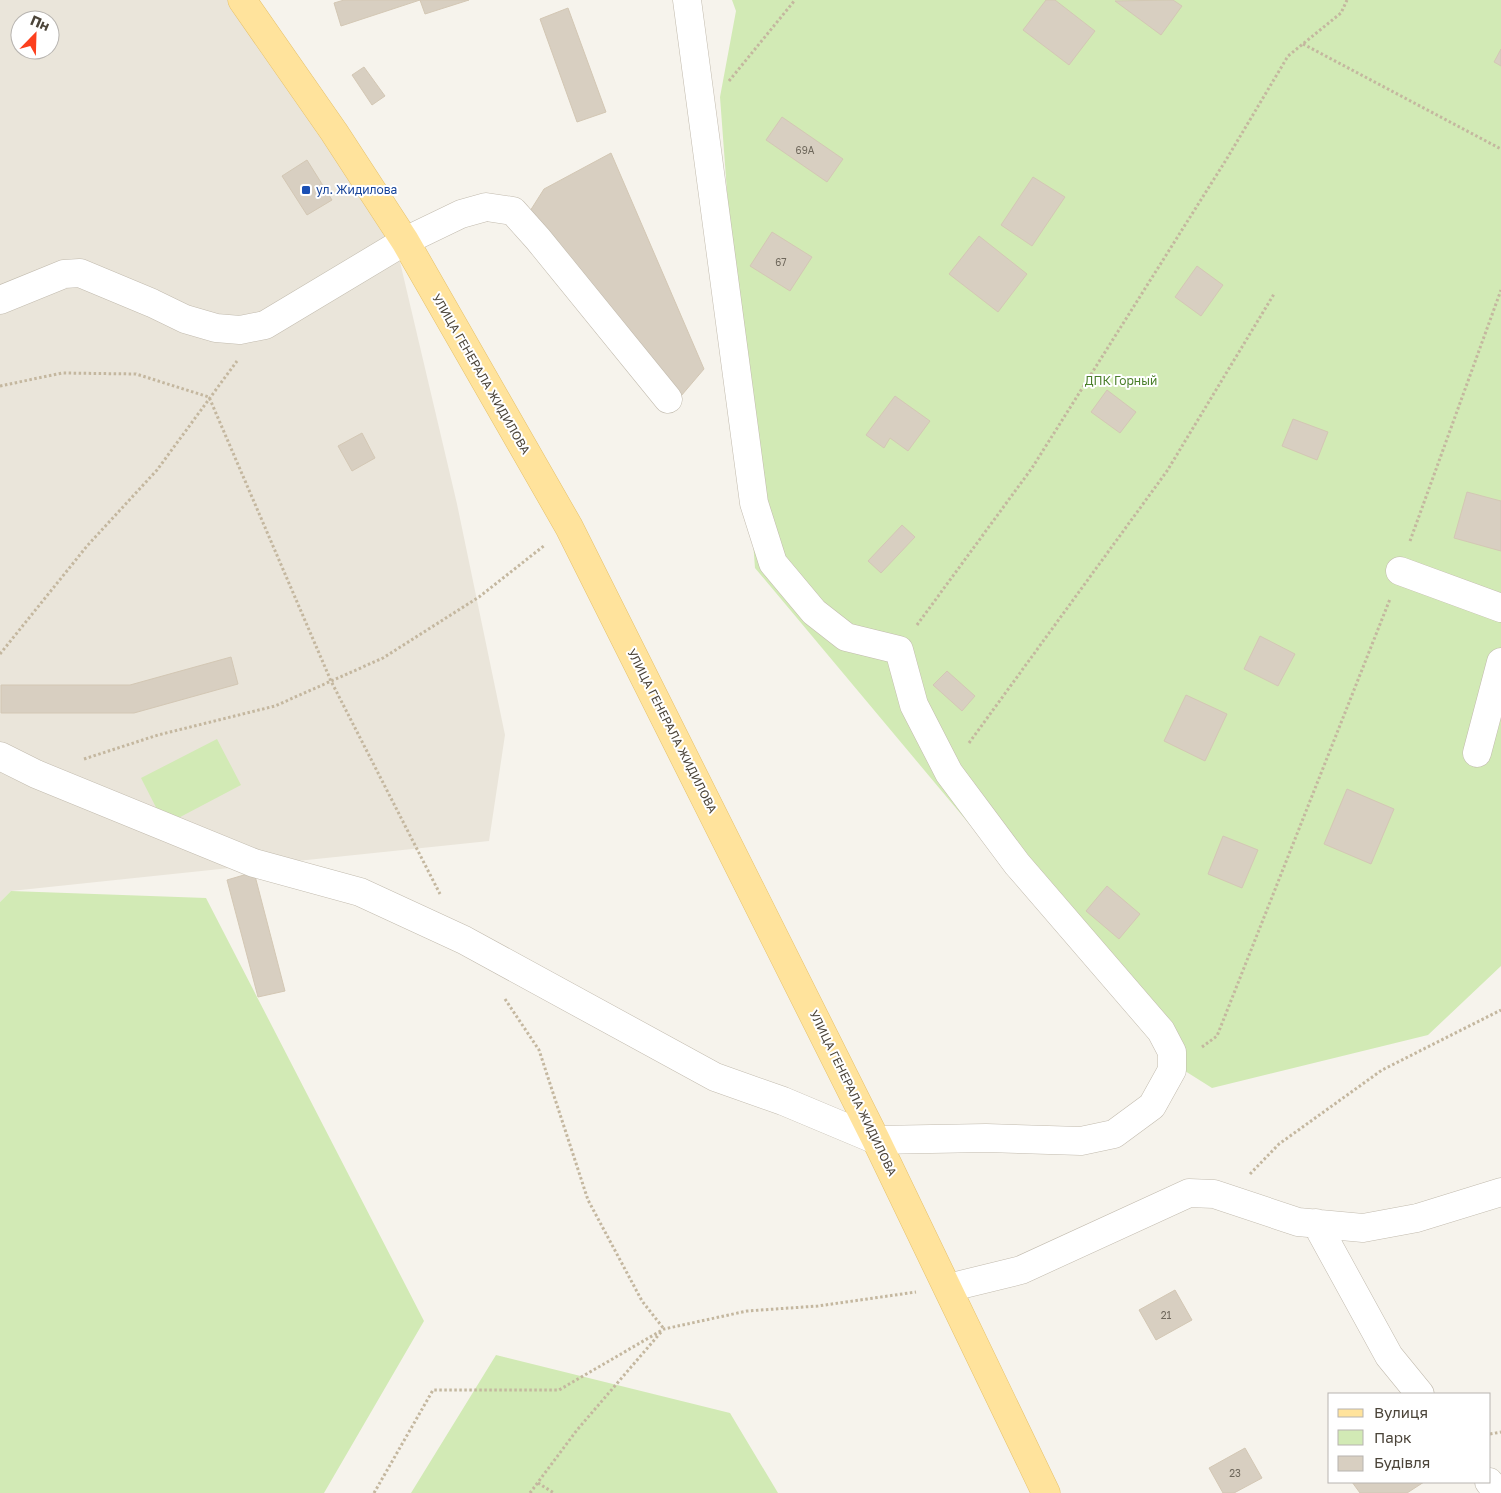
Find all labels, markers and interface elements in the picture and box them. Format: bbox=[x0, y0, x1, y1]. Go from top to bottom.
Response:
north arrow bbox=[10, 10, 60, 60]
text: Пн bbox=[28, 11, 52, 34]
house number: 69А bbox=[796, 144, 815, 156]
place label: ул. Жидилова bbox=[316, 182, 397, 197]
marker: ул. Жидилова bbox=[300, 184, 312, 196]
house number: 67 bbox=[775, 256, 787, 268]
street label: УЛИЦА ГЕНЕРАЛА ЖИДИЛОВА bbox=[429, 291, 534, 457]
park label: ДПК Горный bbox=[1085, 373, 1157, 388]
street label: УЛИЦА ГЕНЕРАЛА ЖИДИЛОВА bbox=[624, 646, 721, 816]
street label: УЛИЦА ГЕНЕРАЛА ЖИДИЛОВА bbox=[807, 1007, 900, 1178]
house number: 21 bbox=[1161, 1309, 1171, 1321]
legend bbox=[1328, 1393, 1491, 1483]
text: Вулиця bbox=[1374, 1403, 1428, 1421]
text: Парк bbox=[1374, 1428, 1412, 1446]
text: Будівля bbox=[1374, 1453, 1430, 1471]
house number: 23 bbox=[1229, 1467, 1241, 1479]

